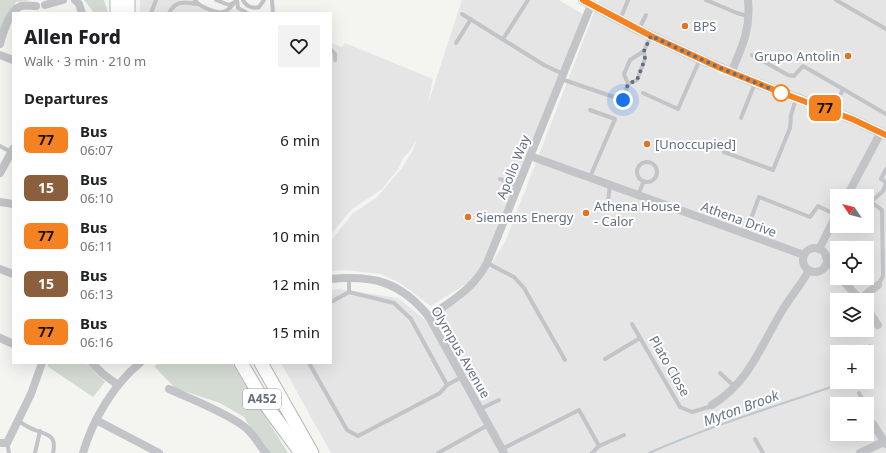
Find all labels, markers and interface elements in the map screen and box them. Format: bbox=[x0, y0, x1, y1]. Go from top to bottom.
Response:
place label: BPS bbox=[693, 17, 716, 35]
marker: BPS bbox=[680, 21, 690, 31]
text: Allen Ford bbox=[24, 24, 121, 50]
button: heart bbox=[278, 25, 320, 67]
place label: Grupo Antolin bbox=[754, 47, 840, 65]
marker: Grupo Antolin bbox=[843, 51, 853, 61]
text: Walk · 3 min · 210 m bbox=[24, 52, 146, 70]
unlabelled marker bbox=[772, 84, 790, 102]
text: Departures bbox=[24, 88, 108, 108]
your location bbox=[613, 90, 633, 110]
line badge: 77 bbox=[807, 95, 843, 121]
text: 77 bbox=[817, 98, 833, 117]
text: Bus bbox=[80, 121, 107, 141]
text: 77 bbox=[38, 130, 54, 149]
text: 6 min bbox=[280, 130, 320, 150]
street label: Apollo Way bbox=[492, 132, 534, 202]
place label: [Unoccupied] bbox=[655, 135, 736, 153]
marker: [Unoccupied] bbox=[642, 139, 652, 149]
text: 06:07 bbox=[80, 141, 113, 159]
text: Bus bbox=[80, 169, 107, 189]
text: 15 bbox=[38, 178, 54, 197]
text: 9 min bbox=[280, 178, 320, 198]
text: 06:10 bbox=[80, 189, 113, 207]
north arrow bbox=[830, 189, 874, 233]
map controls bbox=[830, 189, 874, 441]
place label: Athena House - Calor bbox=[594, 197, 680, 230]
street label: Athena Drive bbox=[699, 197, 779, 241]
place label: Siemens Energy bbox=[476, 208, 574, 226]
marker: Athena House - Calor bbox=[581, 208, 591, 218]
marker: Siemens Energy bbox=[463, 212, 473, 222]
text: Bus bbox=[80, 217, 107, 237]
text: 77 bbox=[38, 226, 54, 245]
text: 10 min bbox=[272, 226, 320, 246]
text: 06:11 bbox=[80, 237, 113, 255]
button: locate bbox=[830, 241, 874, 285]
text: Bus bbox=[80, 265, 107, 285]
text: 15 bbox=[38, 274, 54, 293]
text: 12 min bbox=[272, 274, 320, 294]
text: 06:13 bbox=[80, 285, 113, 303]
button: layers bbox=[830, 293, 874, 337]
street label: Olympus Avenue bbox=[427, 303, 495, 401]
text: Bus bbox=[80, 313, 107, 333]
text: 77 bbox=[38, 322, 54, 341]
text: 15 min bbox=[272, 322, 320, 342]
street label: Plato Close bbox=[645, 332, 695, 400]
text: 06:16 bbox=[80, 333, 113, 351]
button: + bbox=[830, 345, 874, 389]
water label: Myton Brook bbox=[700, 385, 782, 430]
road number: A452 bbox=[243, 389, 281, 409]
button: − bbox=[830, 397, 874, 441]

